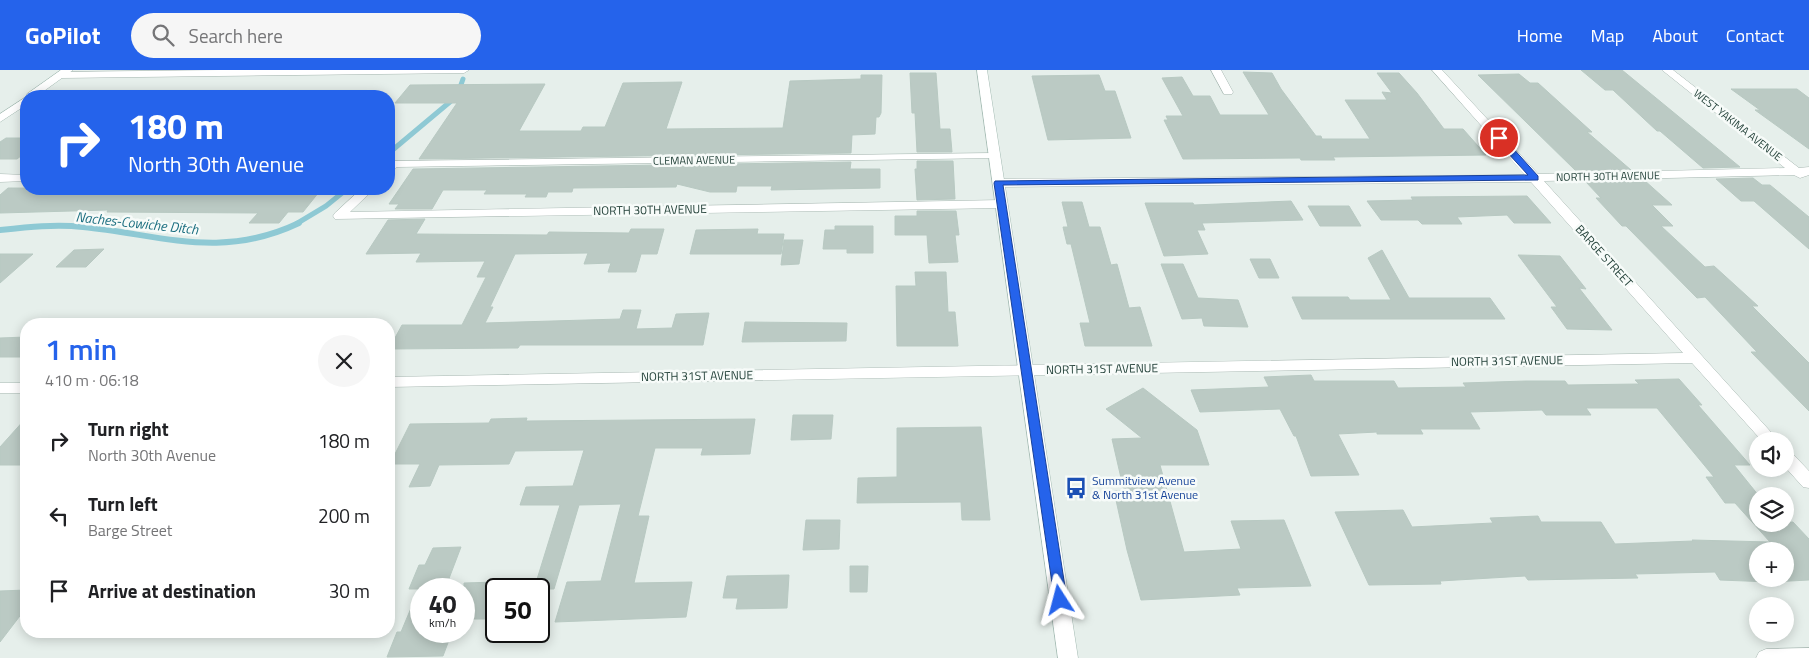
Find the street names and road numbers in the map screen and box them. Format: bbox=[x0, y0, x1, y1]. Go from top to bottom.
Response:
street label: WEST YAKIMA AVENUE bbox=[1690, 85, 1786, 165]
street label: CLEMAN AVENUE bbox=[653, 151, 735, 169]
street label: NORTH 30TH AVENUE bbox=[1556, 167, 1660, 185]
street label: NORTH 30TH AVENUE bbox=[593, 199, 707, 220]
street label: BARGE STREET bbox=[1571, 220, 1638, 292]
street label: NORTH 31ST AVENUE bbox=[1451, 350, 1564, 371]
street label: NORTH 31ST AVENUE bbox=[1046, 358, 1159, 379]
street label: NORTH 31ST AVENUE bbox=[641, 365, 754, 386]

